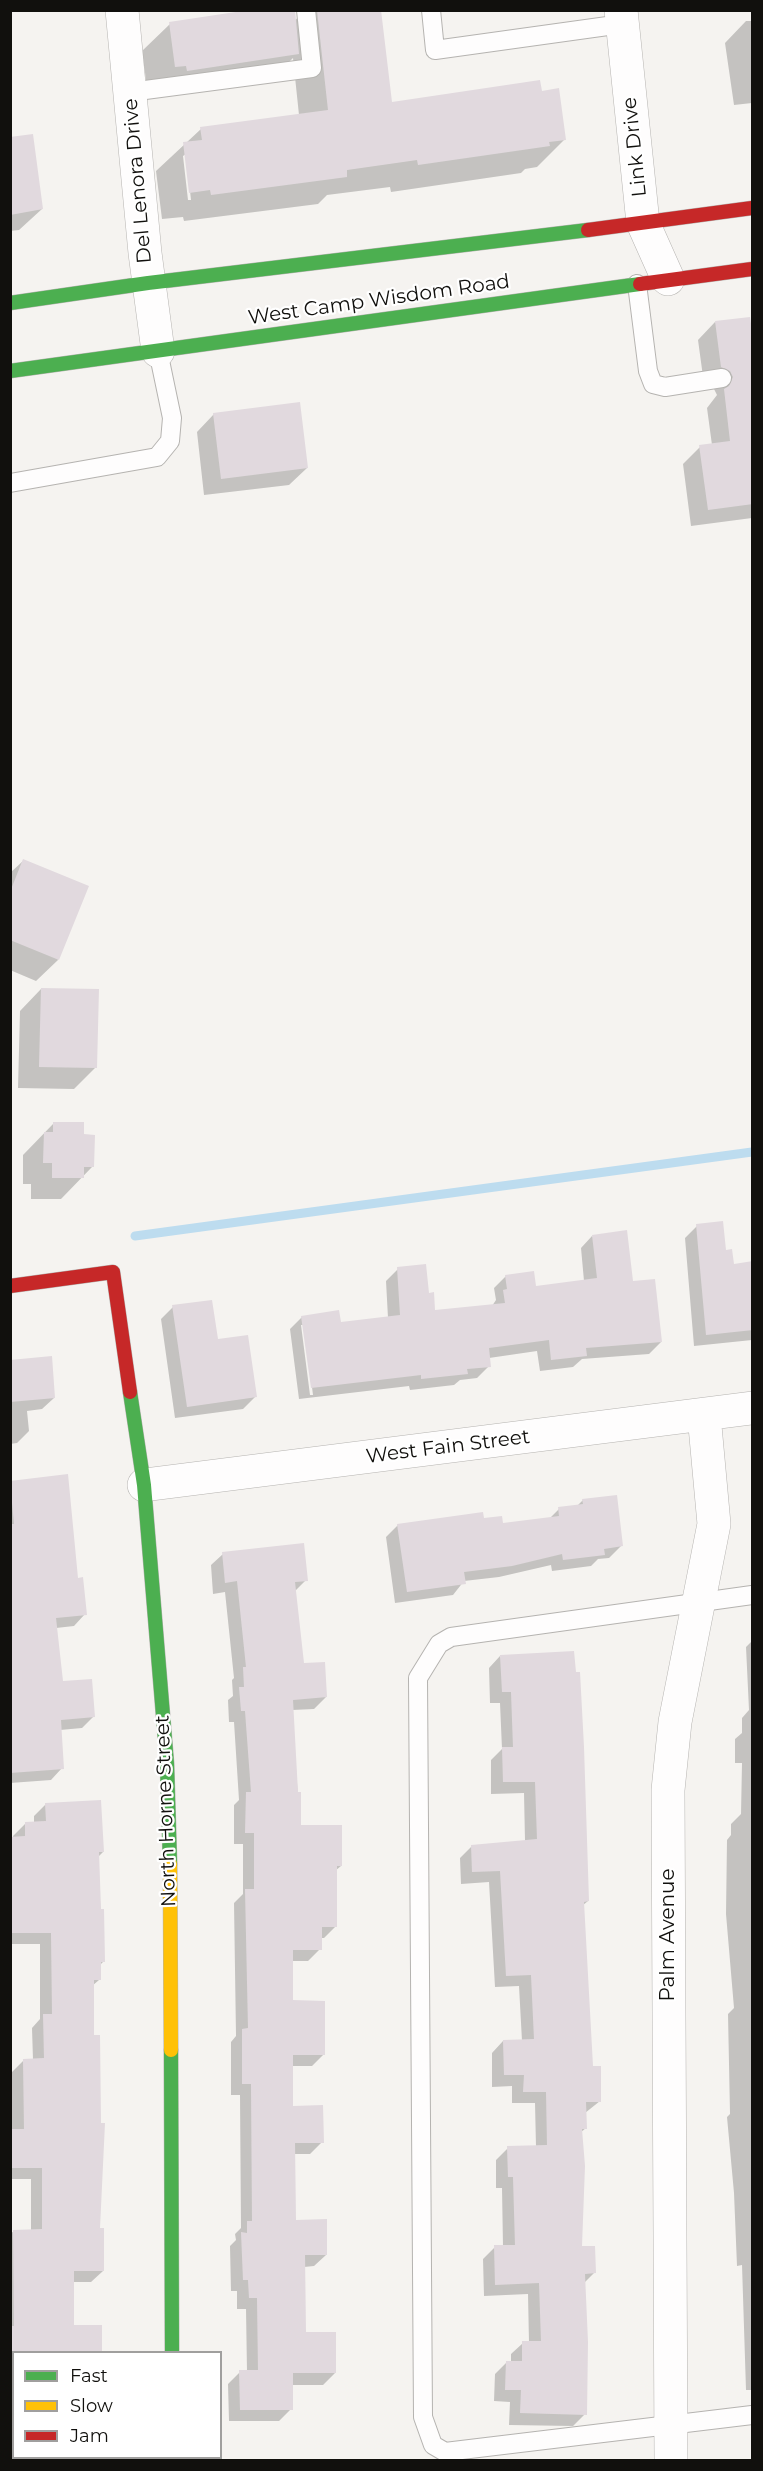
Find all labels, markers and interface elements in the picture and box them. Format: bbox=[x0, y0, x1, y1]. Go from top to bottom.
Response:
street label: Link Drive bbox=[618, 96, 652, 198]
street label: Del Lenora Drive bbox=[119, 97, 157, 265]
street label: West Camp Wisdom Road bbox=[247, 270, 511, 330]
street label: West Fain Street bbox=[365, 1425, 531, 1469]
street label: North Horne Street bbox=[151, 1715, 181, 1907]
street label: Palm Avenue bbox=[656, 1868, 680, 2002]
legend bbox=[12, 2351, 222, 2459]
text: Fast bbox=[70, 2365, 108, 2387]
text: Slow bbox=[70, 2395, 113, 2417]
text: Jam bbox=[70, 2425, 109, 2447]

